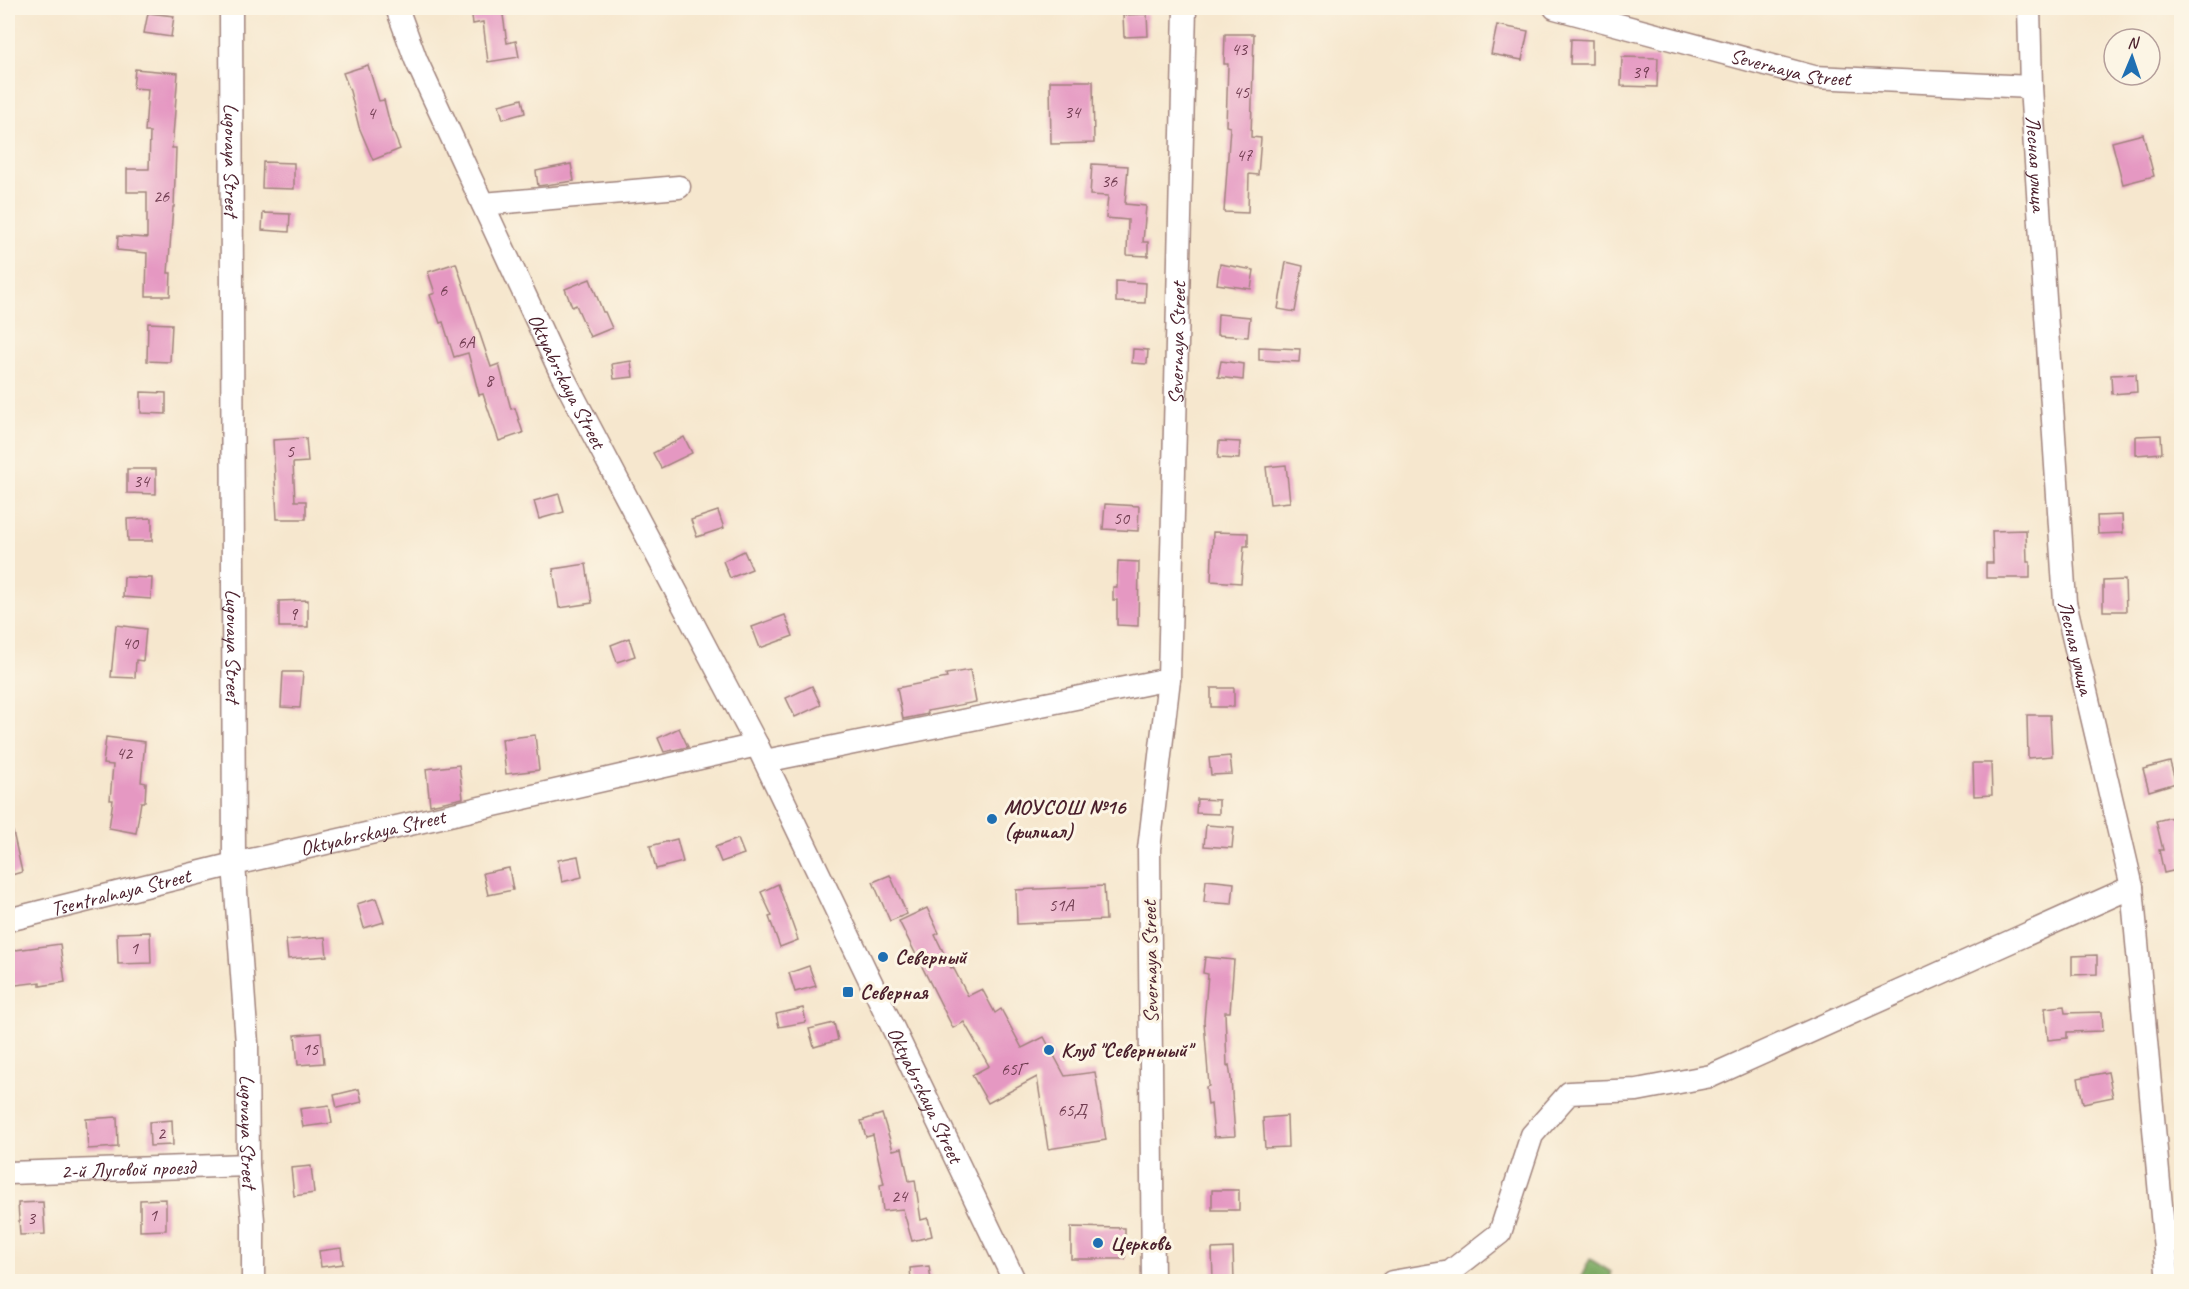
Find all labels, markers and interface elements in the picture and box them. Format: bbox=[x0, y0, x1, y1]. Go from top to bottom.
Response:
north arrow bbox=[2102, 27, 2162, 87]
text: N bbox=[2127, 33, 2141, 53]
house number: 43 bbox=[1231, 38, 1249, 60]
street label: Severnaya Street bbox=[1727, 42, 1853, 92]
house number: 39 bbox=[1632, 61, 1650, 83]
house number: 45 bbox=[1233, 81, 1250, 103]
house number: 34 bbox=[1064, 101, 1082, 123]
house number: 4 bbox=[367, 102, 377, 124]
street label: Lugovaya Street bbox=[218, 103, 245, 220]
street label: Лесная улица bbox=[2020, 115, 2052, 215]
house number: 47 bbox=[1236, 144, 1253, 166]
house number: 36 bbox=[1101, 170, 1118, 192]
house number: 26 bbox=[153, 185, 170, 207]
house number: 6 bbox=[439, 279, 448, 301]
street label: Severnaya Street bbox=[1163, 280, 1192, 405]
street label: Oktyabrskaya Street bbox=[522, 309, 612, 455]
house number: 6А bbox=[457, 331, 476, 353]
house number: 8 bbox=[485, 369, 495, 391]
house number: 5 bbox=[286, 440, 295, 462]
house number: 34 bbox=[133, 470, 151, 492]
house number: 50 bbox=[1113, 507, 1131, 529]
street label: Lugovaya Street bbox=[220, 589, 246, 706]
street label: Лесная улица bbox=[2052, 598, 2100, 700]
house number: 9 bbox=[289, 603, 299, 625]
house number: 40 bbox=[122, 632, 140, 654]
house number: 42 bbox=[116, 742, 134, 764]
place label: МОУСОШ №16 (филиал) bbox=[1004, 794, 1127, 844]
street label: Oktyabrskaya Street bbox=[298, 803, 450, 862]
marker: МОУСОШ №16 (филиал) bbox=[985, 812, 999, 826]
street label: Tsentralnaya Street bbox=[48, 862, 195, 922]
house number: 51А bbox=[1048, 894, 1075, 916]
street label: Severnaya Street bbox=[1136, 898, 1164, 1023]
house number: 1 bbox=[130, 937, 139, 959]
place label: Северный bbox=[895, 944, 968, 970]
marker: Северный bbox=[876, 950, 890, 964]
place label: Северная bbox=[860, 979, 929, 1005]
marker: Северная bbox=[841, 985, 855, 999]
street label: Oktyabrskaya Street bbox=[881, 1023, 970, 1169]
place label: Клуб "Северныый" bbox=[1061, 1037, 1197, 1063]
house number: 15 bbox=[302, 1038, 319, 1060]
marker: Клуб "Северныый" bbox=[1042, 1043, 1056, 1057]
house number: 65Г bbox=[1001, 1058, 1029, 1080]
street label: Lugovaya Street bbox=[234, 1075, 263, 1192]
house number: 65Д bbox=[1057, 1099, 1089, 1121]
house number: 2 bbox=[157, 1122, 167, 1144]
street label: 2-й Луговой проезд bbox=[60, 1154, 198, 1184]
house number: 24 bbox=[891, 1185, 909, 1207]
house number: 1 bbox=[149, 1204, 158, 1226]
house number: 3 bbox=[27, 1207, 37, 1229]
place label: Церковь bbox=[1110, 1230, 1172, 1256]
marker: Церковь bbox=[1091, 1236, 1105, 1250]

